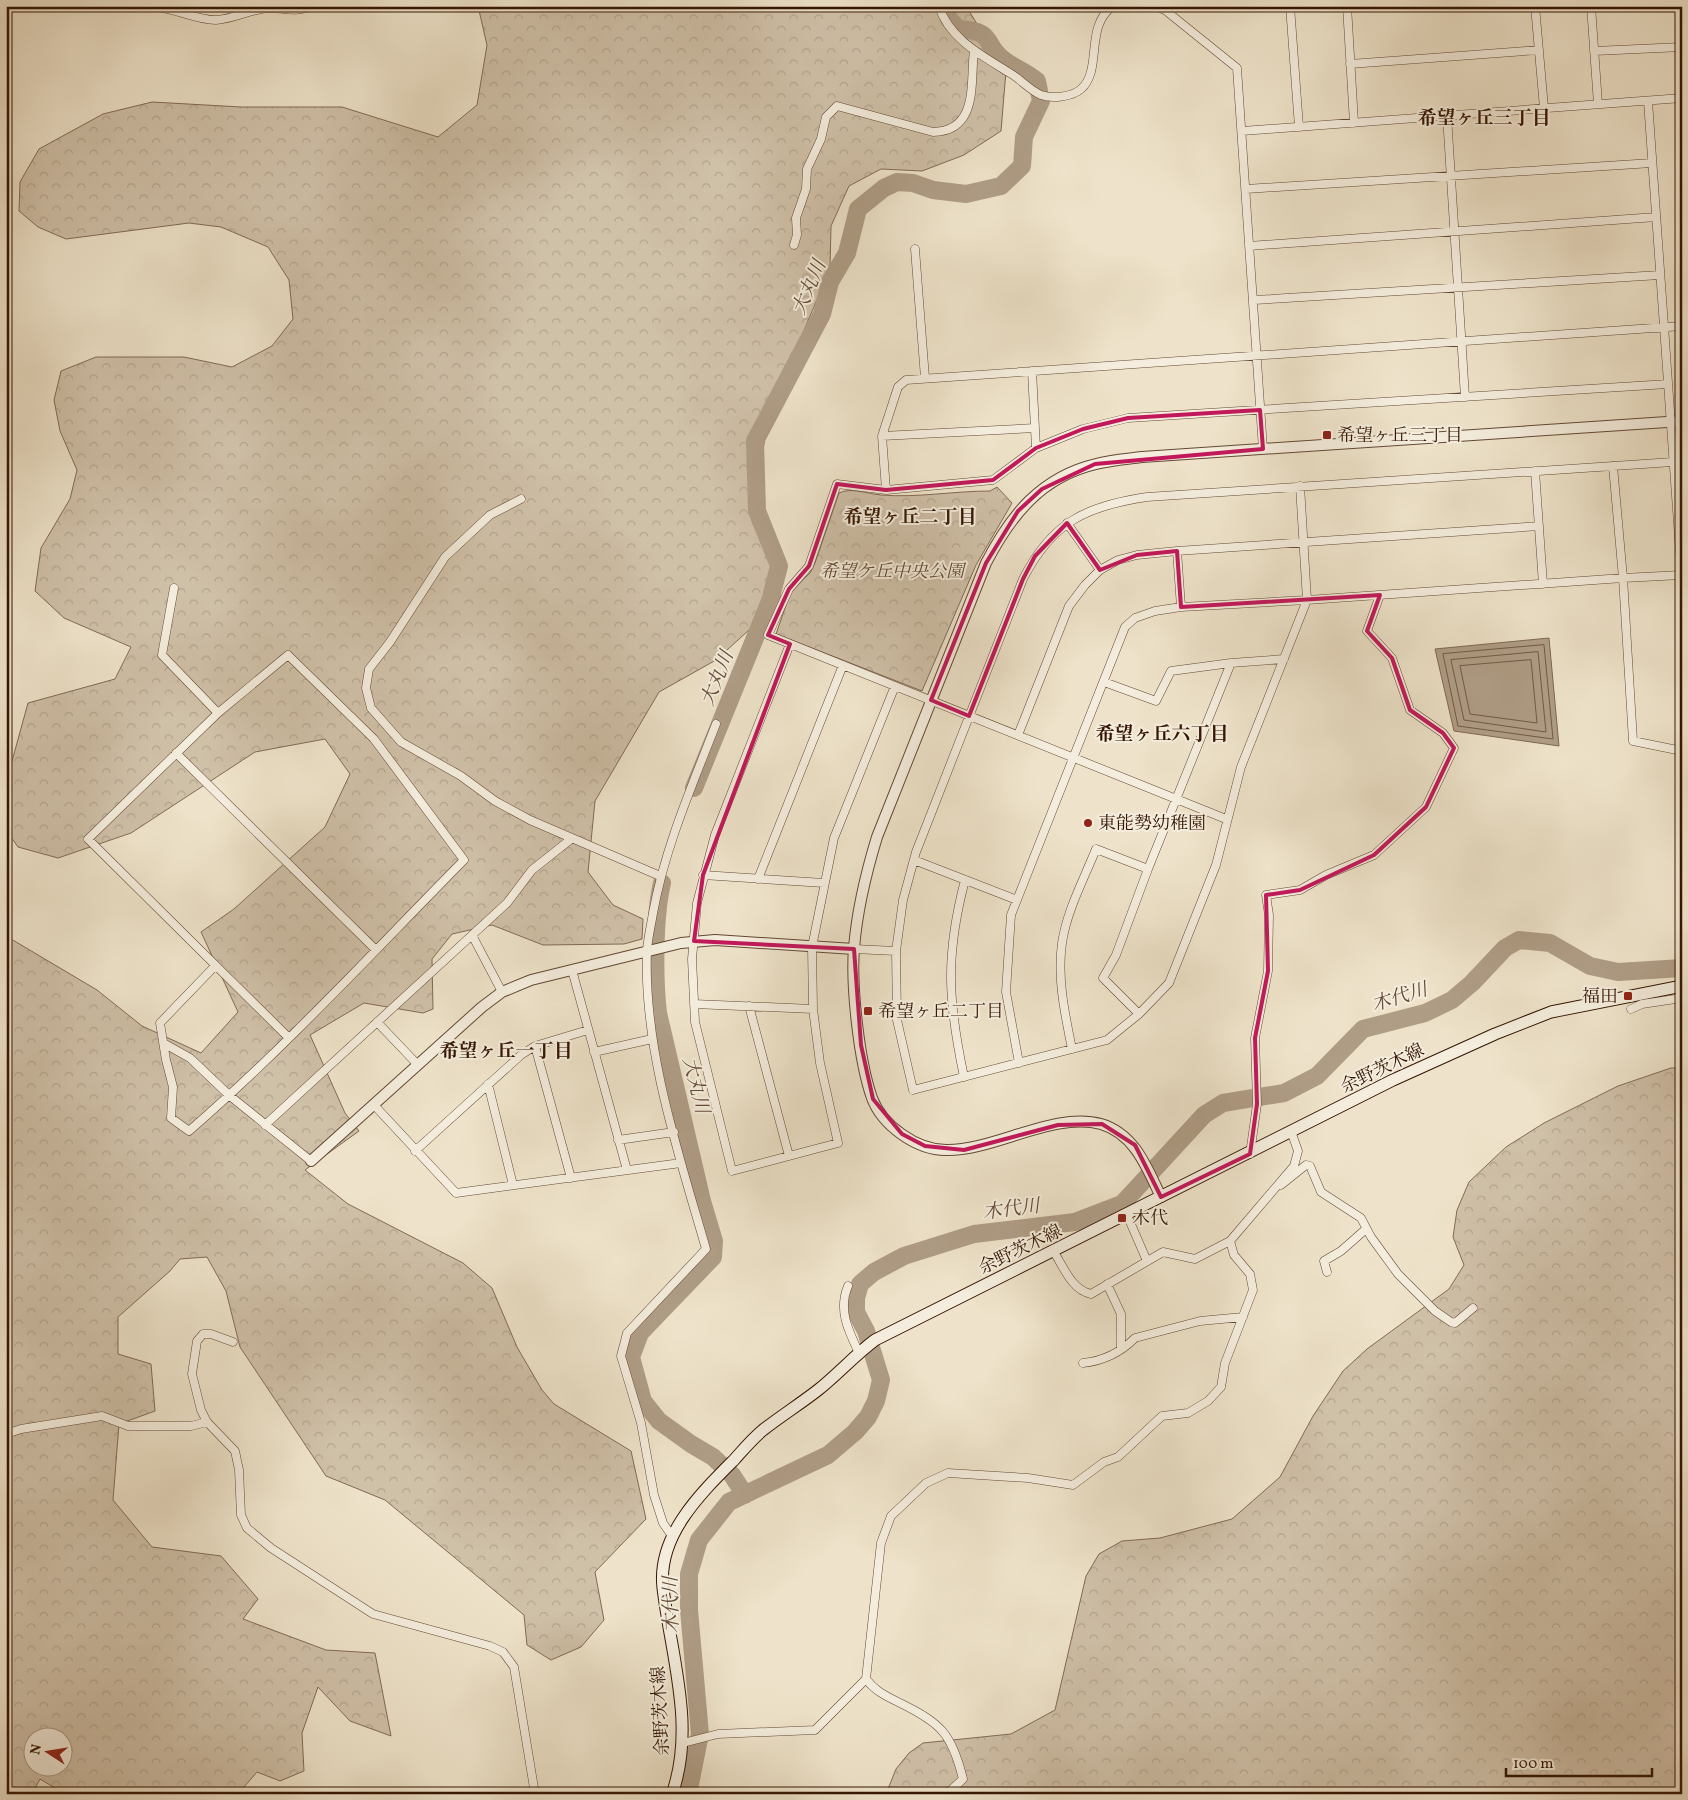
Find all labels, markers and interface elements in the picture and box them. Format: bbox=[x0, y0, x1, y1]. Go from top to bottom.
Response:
district label: 希望ヶ丘三丁目 bbox=[1417, 106, 1551, 132]
water label: 大丸川 bbox=[787, 255, 834, 319]
place label: 希望ヶ丘三丁目 bbox=[1337, 424, 1463, 449]
marker: 希望ヶ丘三丁目 bbox=[1321, 429, 1333, 441]
district label: 希望ヶ丘二丁目 bbox=[843, 505, 977, 531]
park label: 希望ケ丘中央公園 bbox=[820, 560, 967, 585]
water label: 大丸川 bbox=[695, 646, 741, 710]
district label: 希望ヶ丘六丁目 bbox=[1095, 722, 1229, 748]
place label: 東能勢幼稚園 bbox=[1098, 812, 1206, 837]
marker: 東能勢幼稚園 bbox=[1082, 817, 1094, 829]
water label: 木代川 bbox=[1369, 977, 1433, 1019]
place label: 福田 bbox=[1582, 985, 1618, 1010]
marker: 福田 bbox=[1622, 990, 1634, 1002]
place label: 希望ヶ丘二丁目 bbox=[878, 1000, 1004, 1025]
marker: 希望ヶ丘二丁目 bbox=[862, 1005, 874, 1017]
street label: 余野茨木線 bbox=[1337, 1038, 1429, 1100]
district label: 希望ヶ丘一丁目 bbox=[439, 1039, 573, 1065]
water label: 大丸川 bbox=[676, 1055, 715, 1118]
water label: 木代川 bbox=[981, 1193, 1043, 1226]
place label: 木代 bbox=[1132, 1207, 1168, 1232]
marker: 木代 bbox=[1116, 1212, 1128, 1224]
street label: 余野茨木線 bbox=[975, 1219, 1067, 1281]
water label: 木代川 bbox=[658, 1574, 685, 1634]
street label: 余野茨木線 bbox=[647, 1665, 676, 1757]
north arrow bbox=[22, 1728, 72, 1778]
text: N bbox=[26, 1743, 47, 1757]
scale bar bbox=[1506, 1745, 1652, 1777]
text: 100 m bbox=[1513, 1754, 1553, 1775]

